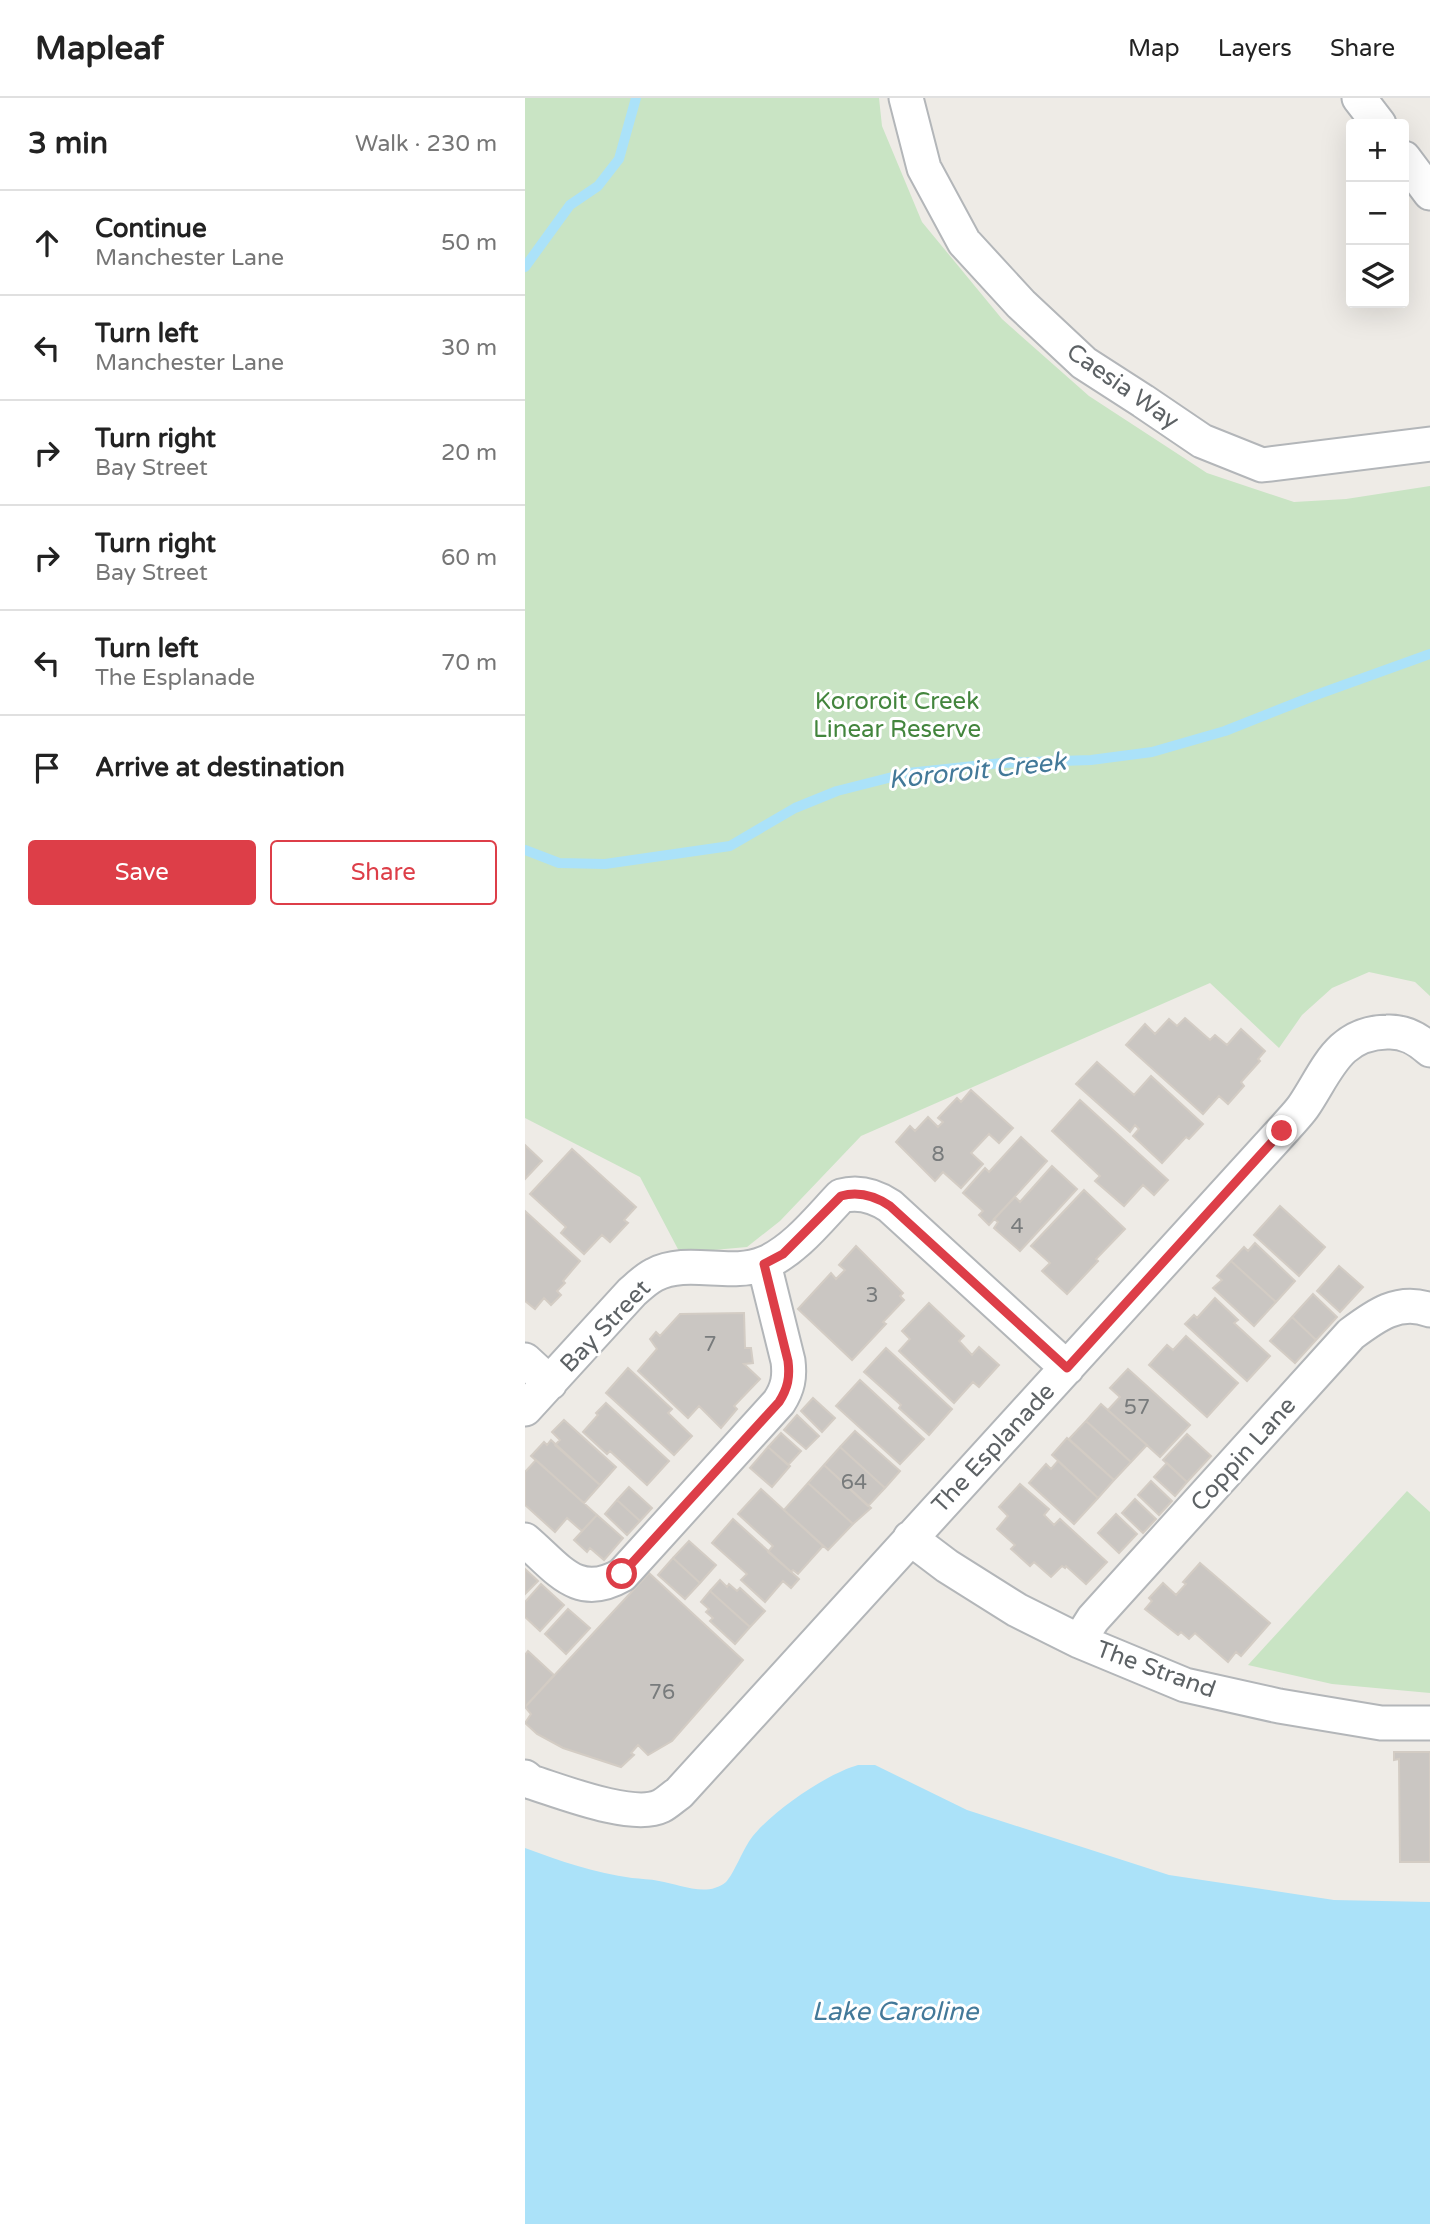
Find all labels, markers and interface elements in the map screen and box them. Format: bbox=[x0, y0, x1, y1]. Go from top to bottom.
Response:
text: Mapleaf bbox=[35, 29, 164, 68]
text: Map bbox=[1128, 34, 1180, 63]
text: Layers bbox=[1218, 34, 1292, 63]
text: Share bbox=[1330, 34, 1395, 63]
map controls bbox=[1346, 119, 1409, 308]
button: + bbox=[1346, 119, 1409, 182]
text: 3 min bbox=[28, 125, 108, 162]
text: Walk · 230 m bbox=[355, 130, 497, 158]
button: − bbox=[1346, 182, 1409, 245]
text: Continue bbox=[95, 213, 207, 244]
icon: ahead bbox=[28, 224, 66, 262]
text: 50 m bbox=[441, 229, 497, 257]
text: Manchester Lane bbox=[95, 244, 284, 272]
button: layers bbox=[1346, 245, 1409, 308]
text: Turn left bbox=[95, 318, 198, 349]
icon: left bbox=[28, 329, 66, 367]
text: 30 m bbox=[441, 334, 497, 362]
street label: Caesia Way bbox=[1061, 337, 1185, 436]
text: Manchester Lane bbox=[95, 349, 284, 377]
text: Turn right bbox=[95, 423, 216, 454]
icon: right bbox=[28, 434, 66, 472]
text: 20 m bbox=[441, 439, 497, 467]
text: Bay Street bbox=[95, 454, 208, 482]
text: Turn right bbox=[95, 528, 216, 559]
icon: right bbox=[28, 539, 66, 577]
text: 60 m bbox=[441, 544, 497, 572]
text: Bay Street bbox=[95, 559, 208, 587]
text: Turn left bbox=[95, 633, 198, 664]
icon: left bbox=[28, 644, 66, 682]
text: 70 m bbox=[441, 649, 497, 677]
text: The Esplanade bbox=[95, 664, 255, 692]
park label: Kororoit Creek Linear Reserve bbox=[813, 687, 981, 744]
water label: Kororoit Creek bbox=[887, 746, 1069, 795]
icon: arrive bbox=[28, 749, 66, 787]
text: Arrive at destination bbox=[95, 752, 345, 783]
button: Save bbox=[28, 840, 256, 905]
button: Share bbox=[270, 840, 497, 905]
route end bbox=[1266, 1115, 1297, 1146]
house number: 8 bbox=[931, 1142, 945, 1167]
house number: 4 bbox=[1010, 1214, 1024, 1239]
street label: Bay Street bbox=[554, 1274, 657, 1379]
house number: 3 bbox=[865, 1283, 879, 1308]
house number: 7 bbox=[703, 1332, 717, 1357]
street label: The Esplanade bbox=[926, 1377, 1061, 1519]
street label: Coppin Lane bbox=[1185, 1391, 1302, 1517]
house number: 57 bbox=[1124, 1395, 1150, 1420]
house number: 64 bbox=[841, 1470, 867, 1495]
route start bbox=[606, 1558, 637, 1589]
street label: The Strand bbox=[1092, 1635, 1219, 1704]
house number: 76 bbox=[649, 1680, 675, 1705]
water label: Lake Caroline bbox=[812, 1996, 980, 2027]

